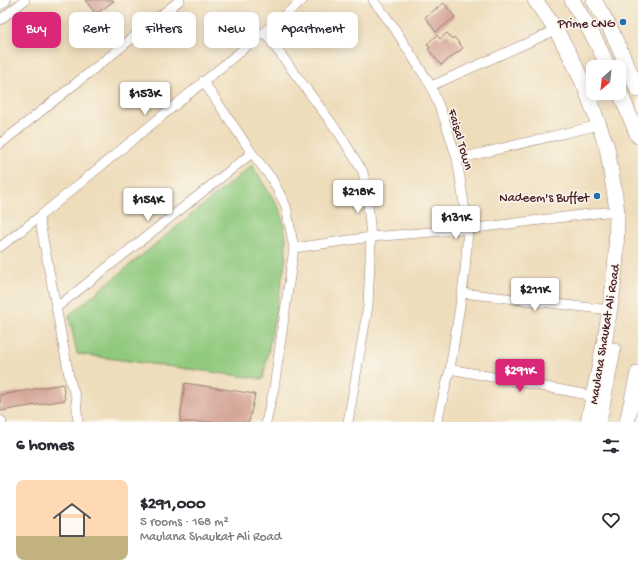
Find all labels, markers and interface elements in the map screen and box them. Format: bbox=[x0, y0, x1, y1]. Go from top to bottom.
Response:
chip: Buy bbox=[12, 12, 61, 48]
chip: Rent bbox=[69, 12, 124, 48]
chip: Filters bbox=[132, 12, 196, 48]
chip: New bbox=[204, 12, 259, 48]
chip: Apartment bbox=[267, 12, 358, 48]
place label: Prime CNG bbox=[557, 17, 616, 32]
marker: Prime CNG bbox=[618, 17, 628, 27]
north arrow bbox=[586, 60, 626, 100]
map controls bbox=[586, 60, 626, 100]
pin: $153K bbox=[117, 82, 173, 116]
text: $153K bbox=[129, 87, 161, 102]
street label: Faisal Town bbox=[443, 107, 476, 173]
pin: $218K bbox=[330, 180, 386, 214]
text: $218K bbox=[342, 185, 374, 200]
pin: $154K bbox=[120, 188, 176, 222]
place label: Nadeem's Buffet bbox=[499, 191, 591, 206]
marker: Nadeem's Buffet bbox=[592, 191, 602, 201]
text: $154K bbox=[132, 193, 164, 208]
pin: $131K bbox=[428, 206, 484, 240]
text: $131K bbox=[441, 211, 471, 226]
street label: Maulana Shaukat Ali Road bbox=[587, 262, 624, 405]
pin: $211K bbox=[507, 278, 563, 312]
text: $211K bbox=[520, 283, 550, 298]
pin: $291K bbox=[492, 359, 548, 393]
text: $291K bbox=[504, 364, 536, 379]
icon: filters bbox=[600, 435, 622, 457]
text: 6 homes bbox=[16, 436, 74, 456]
text: $291,000 bbox=[140, 495, 206, 515]
icon: home bbox=[48, 496, 96, 544]
icon: heart bbox=[600, 509, 622, 531]
text: 5 rooms · 168 m² bbox=[140, 515, 229, 530]
text: Maulana Shaukat Ali Road bbox=[140, 530, 281, 545]

